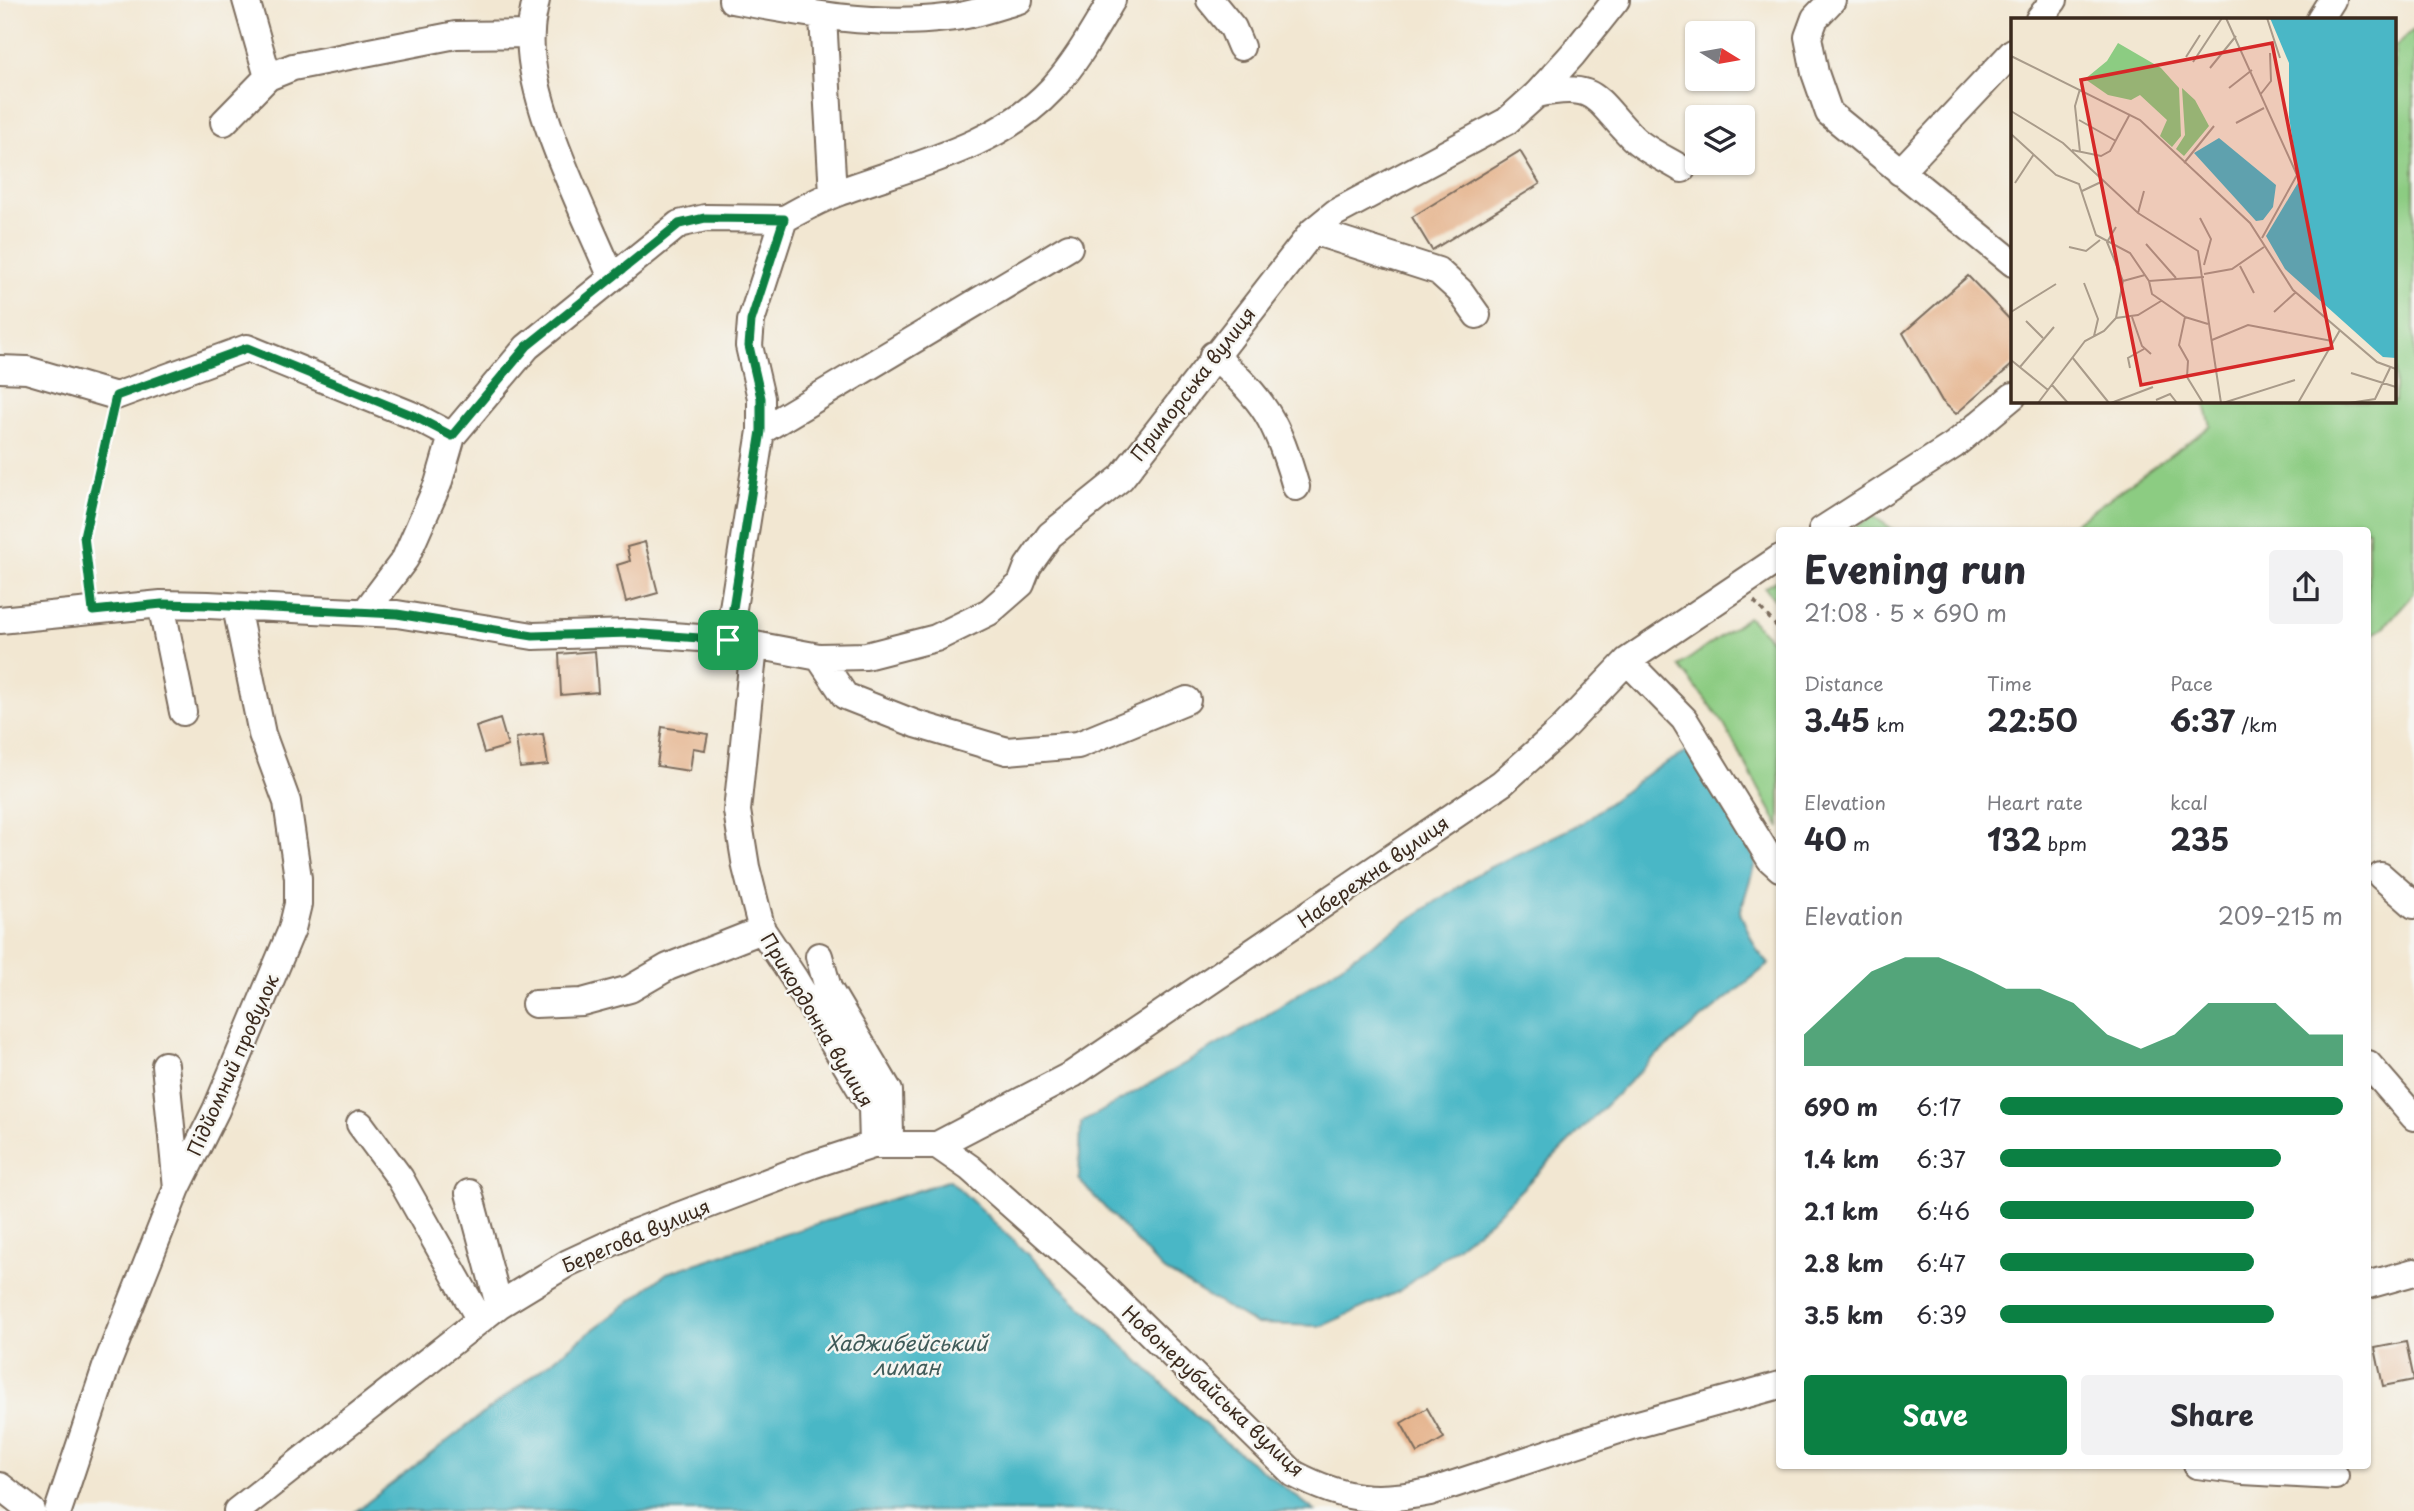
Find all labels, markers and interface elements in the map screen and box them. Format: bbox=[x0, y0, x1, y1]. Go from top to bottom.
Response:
inset map bbox=[2011, 18, 2396, 402]
north arrow bbox=[1685, 21, 1755, 91]
map controls bbox=[1685, 21, 1755, 175]
button: layers bbox=[1685, 105, 1755, 175]
street label: Приморська вулиця bbox=[1123, 300, 1261, 466]
text: Evening run bbox=[1804, 540, 2026, 597]
button: share bbox=[2269, 550, 2343, 624]
text: 21:08 · 5 × 690 m bbox=[1804, 595, 2007, 630]
pin bbox=[698, 610, 758, 670]
icon: arrive bbox=[709, 621, 747, 659]
text: Distance bbox=[1804, 669, 1884, 697]
text: Time bbox=[1987, 669, 2032, 697]
text: Pace bbox=[2170, 669, 2213, 697]
text: 3.45 bbox=[1804, 697, 1870, 742]
text: 22:50 bbox=[1987, 697, 2078, 742]
text: 6:37 bbox=[2170, 697, 2235, 742]
text: km bbox=[1870, 710, 1905, 738]
text: /km bbox=[2235, 710, 2278, 738]
text: Elevation bbox=[1804, 788, 1886, 816]
text: Heart rate bbox=[1987, 788, 2083, 816]
text: kcal bbox=[2170, 788, 2208, 816]
street label: Набережна вулиця bbox=[1291, 808, 1454, 934]
text: 40 bbox=[1804, 816, 1847, 861]
text: 132 bbox=[1987, 816, 2041, 861]
text: 235 bbox=[2170, 816, 2230, 861]
text: m bbox=[1847, 829, 1870, 857]
text: bpm bbox=[2041, 829, 2087, 857]
text: Elevation bbox=[1804, 898, 1903, 933]
text: 209–215 m bbox=[2218, 898, 2343, 933]
street label: Прикордонна вулиця bbox=[755, 927, 881, 1112]
street label: Підйомний провулок bbox=[179, 969, 285, 1160]
text: 690 m bbox=[1804, 1089, 1878, 1124]
text: 6:17 bbox=[1916, 1089, 1961, 1124]
text: 1.4 km bbox=[1804, 1141, 1879, 1176]
text: 6:37 bbox=[1916, 1141, 1966, 1176]
street label: Берегова вулиця bbox=[557, 1191, 714, 1279]
text: 2.1 km bbox=[1804, 1193, 1879, 1228]
text: 6:46 bbox=[1916, 1193, 1970, 1228]
text: 2.8 km bbox=[1804, 1245, 1884, 1280]
text: 6:47 bbox=[1916, 1245, 1966, 1280]
text: 3.5 km bbox=[1804, 1297, 1884, 1332]
text: 6:39 bbox=[1916, 1297, 1967, 1332]
street label: Новонерубайська вулиця bbox=[1116, 1298, 1311, 1482]
water label: Хаджибейський лиман bbox=[827, 1326, 990, 1382]
button: Save bbox=[1804, 1375, 2067, 1455]
button: Share bbox=[2081, 1375, 2343, 1455]

